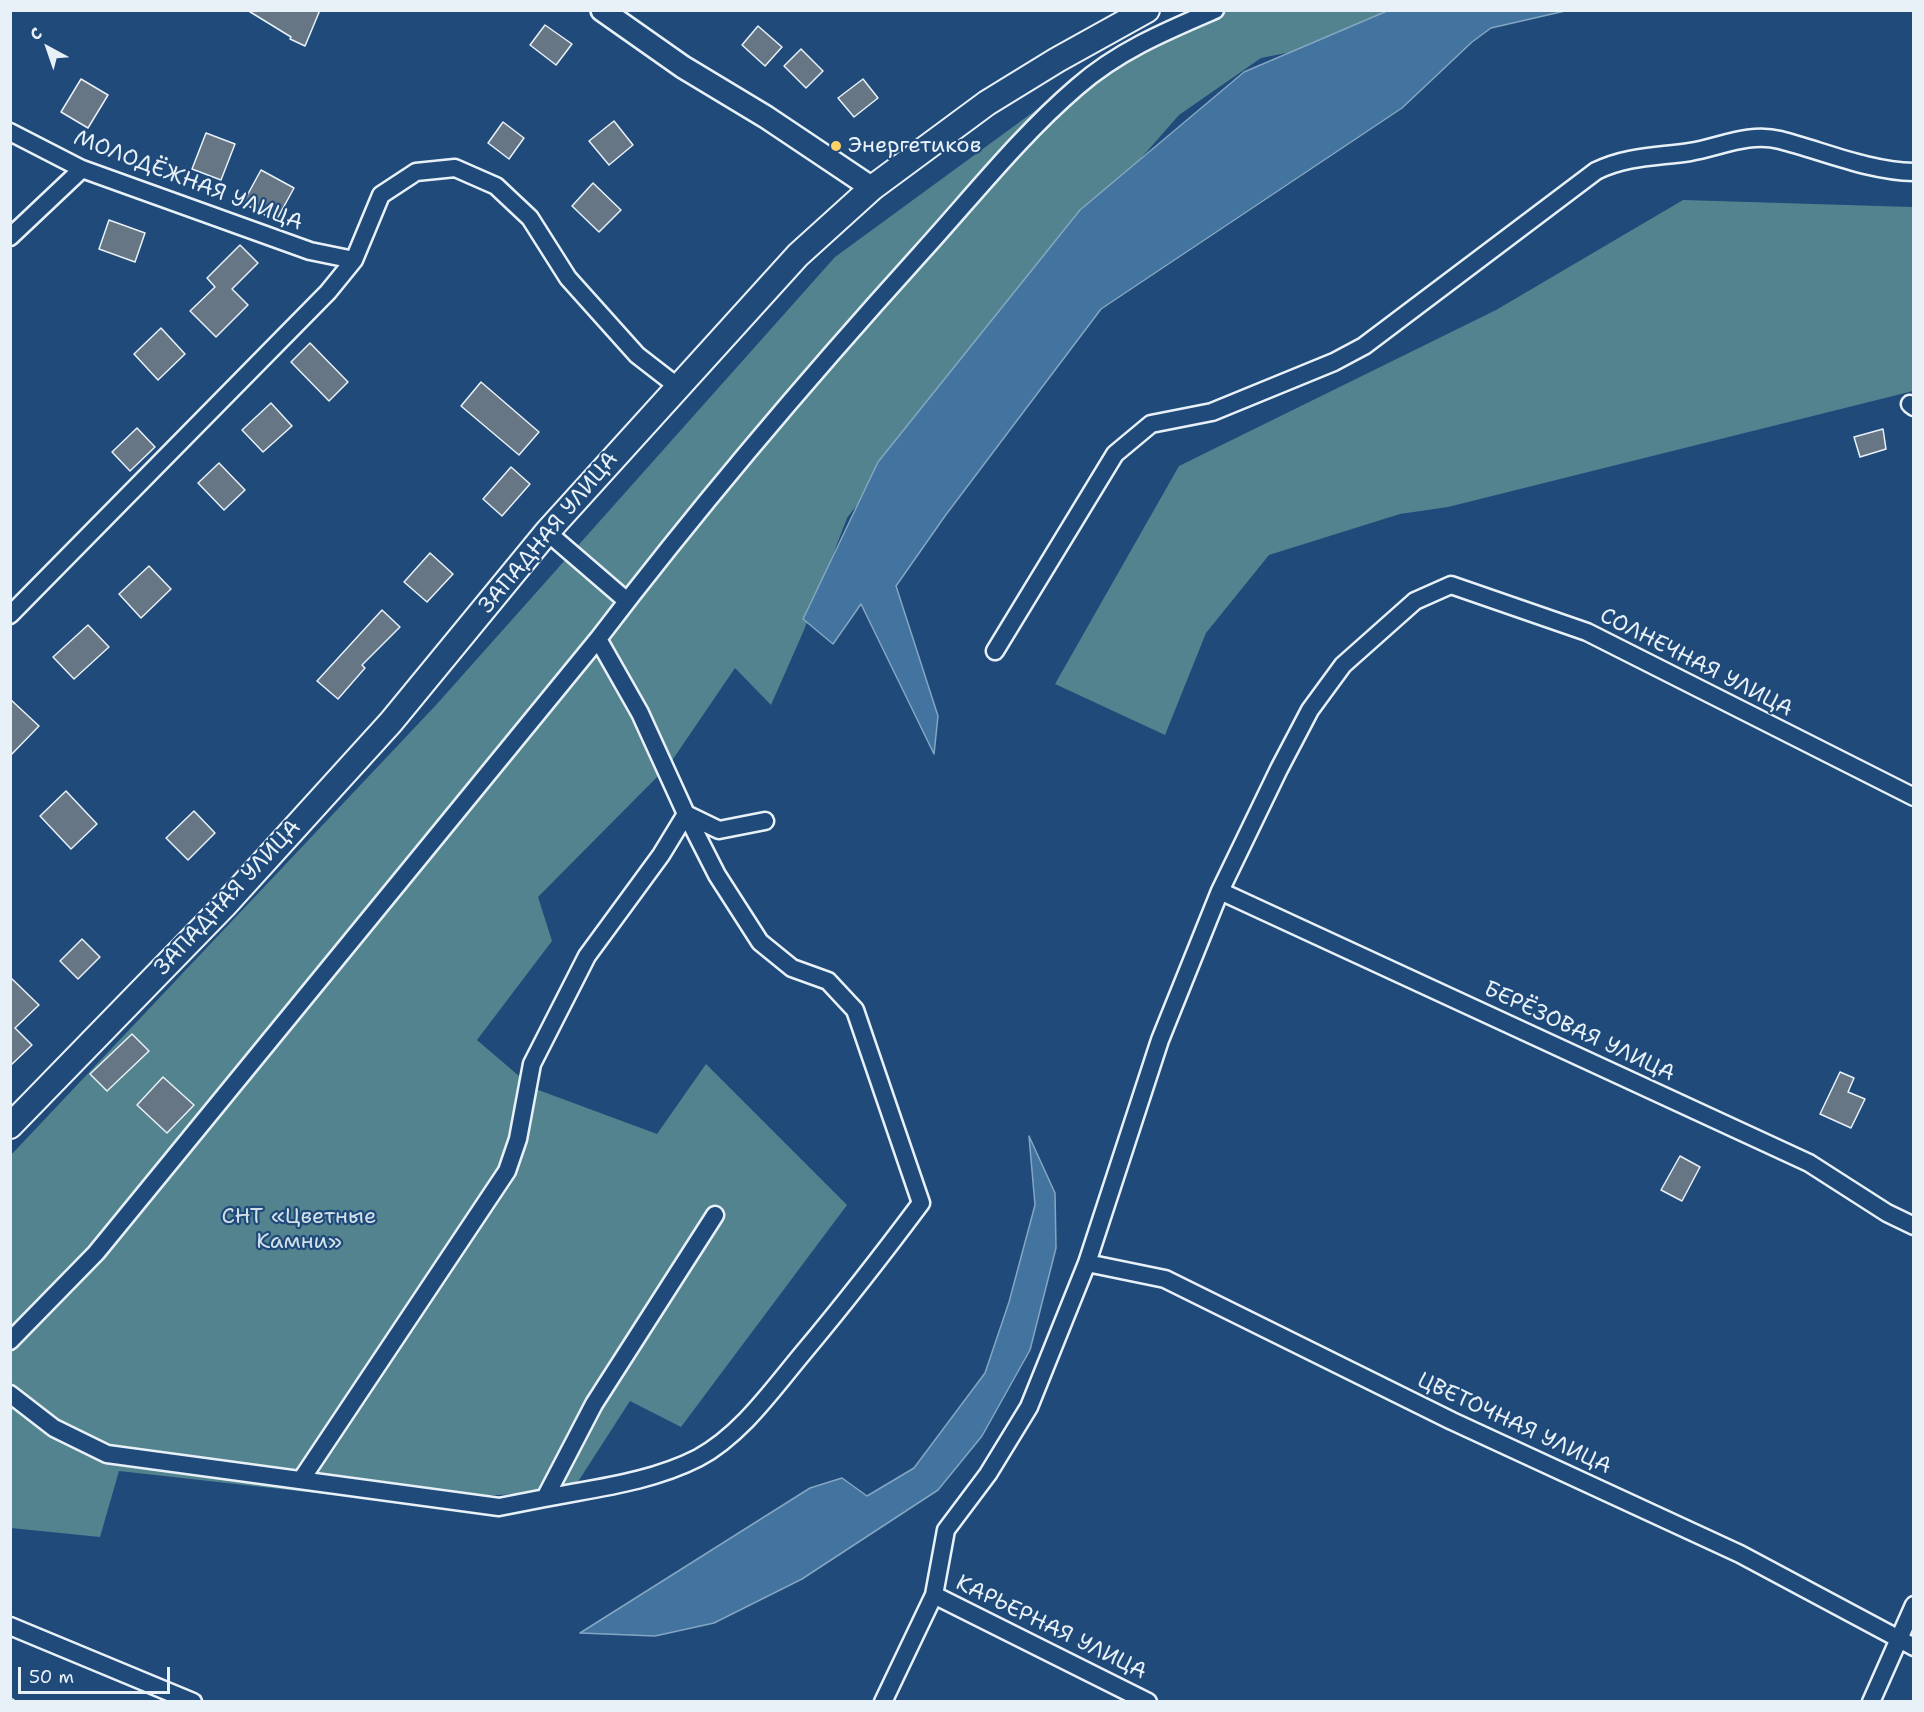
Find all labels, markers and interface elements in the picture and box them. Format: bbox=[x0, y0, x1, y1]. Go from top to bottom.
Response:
north arrow bbox=[18, 18, 78, 78]
text: С bbox=[26, 23, 47, 45]
street label: МОЛОДЁЖНАЯ УЛИЦА bbox=[70, 125, 306, 237]
place label: Энергетиков bbox=[848, 133, 981, 159]
marker: Энергетиков bbox=[829, 139, 843, 153]
street label: ЗАПАДНАЯ УЛИЦА bbox=[474, 447, 624, 619]
street label: СОЛНЕЧНАЯ УЛИЦА bbox=[1595, 603, 1797, 723]
street label: ЗАПАДНАЯ УЛИЦА bbox=[149, 815, 307, 981]
street label: БЕРЁЗОВАЯ УЛИЦА bbox=[1479, 976, 1679, 1088]
park label: СНТ «Цветные Камни» bbox=[222, 1204, 376, 1256]
street label: ЦВЕТОЧНАЯ УЛИЦА bbox=[1413, 1367, 1615, 1481]
street label: КАРЬЕРНАЯ УЛИЦА bbox=[951, 1570, 1151, 1686]
scale bar bbox=[21, 1655, 172, 1693]
text: 50 m bbox=[29, 1665, 74, 1689]

